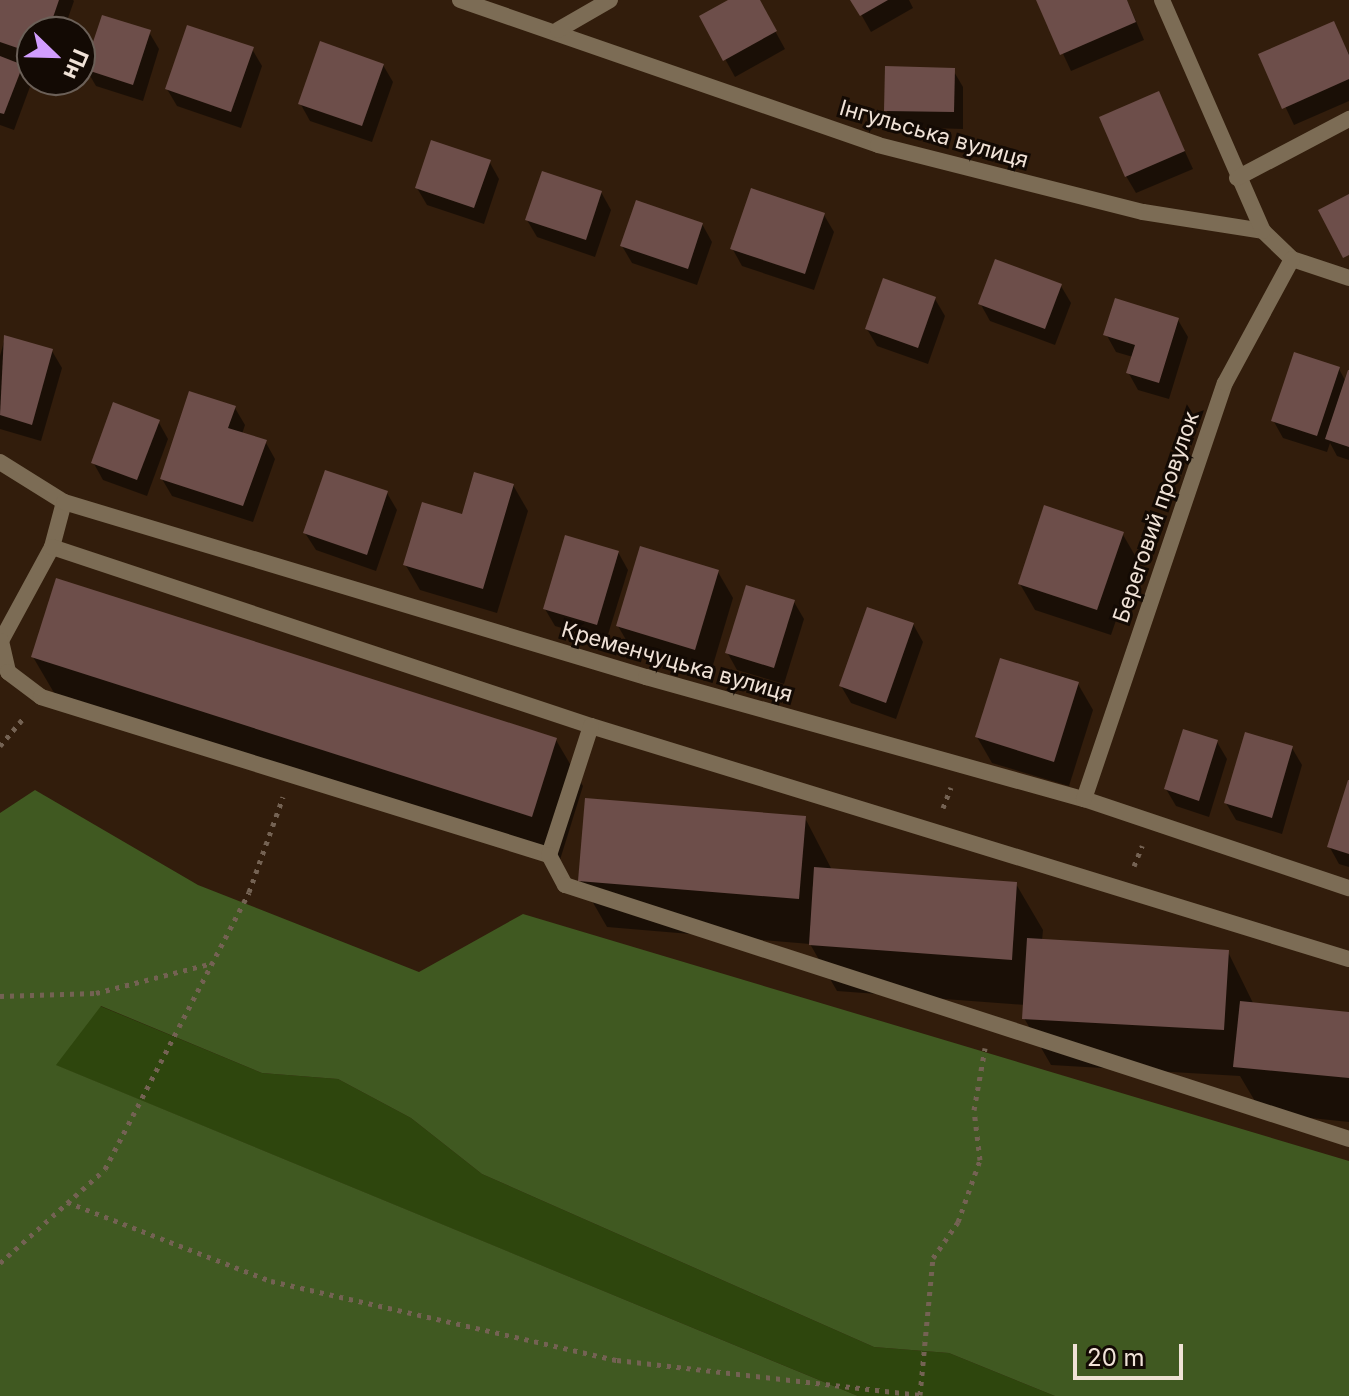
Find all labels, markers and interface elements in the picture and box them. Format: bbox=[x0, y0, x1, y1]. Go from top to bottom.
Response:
north arrow bbox=[16, 16, 96, 96]
text: Пн bbox=[58, 46, 94, 84]
street label: Інгульська вулиця bbox=[837, 94, 1031, 174]
street label: Береговий провулок bbox=[1107, 408, 1205, 626]
street label: Кременчуцька вулиця bbox=[558, 616, 796, 708]
scale bar bbox=[1077, 1328, 1187, 1378]
text: 20 m bbox=[1087, 1343, 1145, 1372]

